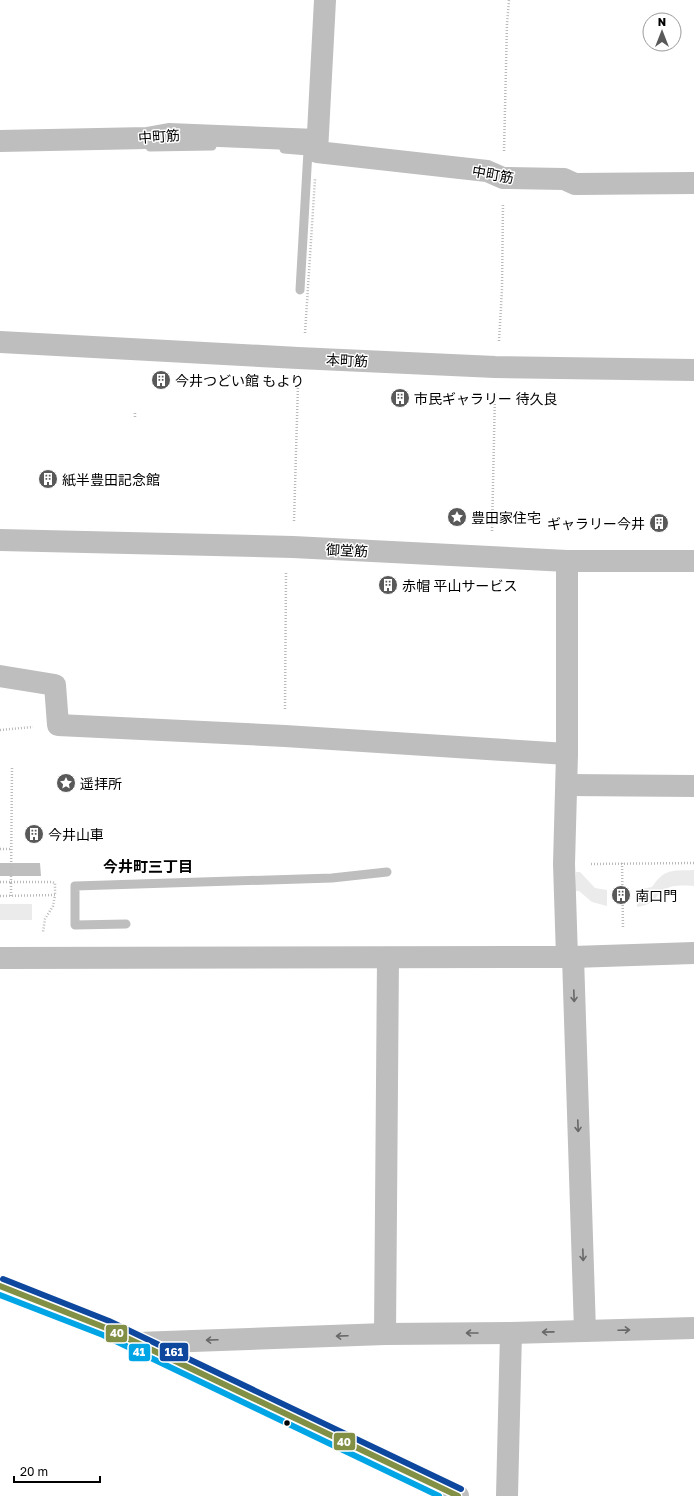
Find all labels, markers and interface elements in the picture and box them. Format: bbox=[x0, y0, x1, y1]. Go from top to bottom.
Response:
north arrow bbox=[642, 12, 682, 52]
text: N bbox=[658, 15, 666, 28]
street label: 中町筋 bbox=[137, 126, 181, 146]
street label: 中町筋 bbox=[471, 162, 515, 186]
street label: 本町筋 bbox=[326, 350, 368, 370]
building icon: 今井つどい館 もより bbox=[150, 369, 172, 391]
place label: 今井つどい館 もより bbox=[175, 372, 304, 389]
building icon: 市民ギャラリー 待久良 bbox=[389, 387, 411, 409]
place label: 市民ギャラリー 待久良 bbox=[414, 390, 558, 407]
building icon: 紙半豊田記念館 bbox=[37, 468, 59, 490]
place label: 紙半豊田記念館 bbox=[62, 471, 160, 488]
place icon: 豊田家住宅 bbox=[446, 506, 468, 528]
place label: 豊田家住宅 bbox=[471, 509, 541, 526]
building icon: ギャラリー今井 bbox=[648, 512, 670, 534]
place label: ギャラリー今井 bbox=[547, 515, 645, 532]
street label: 御堂筋 bbox=[326, 540, 368, 560]
building icon: 赤帽 平山サービス bbox=[377, 574, 399, 596]
place label: 赤帽 平山サービス bbox=[402, 577, 518, 594]
place icon: 遥拝所 bbox=[55, 772, 77, 794]
place label: 遥拝所 bbox=[80, 775, 122, 792]
building icon: 今井山車 bbox=[23, 823, 45, 845]
place label: 今井山車 bbox=[48, 826, 104, 843]
district label: 今井町三丁目 bbox=[103, 857, 193, 875]
building icon: 南口門 bbox=[610, 884, 632, 906]
place label: 南口門 bbox=[635, 887, 677, 904]
one-way arrow bbox=[570, 989, 578, 1002]
one-way arrow bbox=[575, 1119, 582, 1132]
one-way arrow bbox=[579, 1248, 586, 1261]
line badge: 40 bbox=[105, 1324, 128, 1343]
text: 40 bbox=[110, 1326, 124, 1339]
one-way arrow bbox=[617, 1326, 630, 1334]
one-way arrow bbox=[542, 1328, 555, 1336]
one-way arrow bbox=[466, 1329, 479, 1337]
one-way arrow bbox=[336, 1332, 349, 1339]
one-way arrow bbox=[206, 1336, 219, 1344]
line badge: 161 bbox=[159, 1342, 189, 1362]
line badge: 41 bbox=[128, 1343, 151, 1362]
text: 41 bbox=[133, 1345, 146, 1358]
text: 161 bbox=[165, 1345, 183, 1358]
unlabelled marker bbox=[282, 1418, 292, 1428]
line badge: 40 bbox=[333, 1432, 356, 1451]
text: 40 bbox=[337, 1435, 351, 1448]
scale bar bbox=[14, 1458, 100, 1484]
text: 20 m bbox=[20, 1464, 48, 1479]

